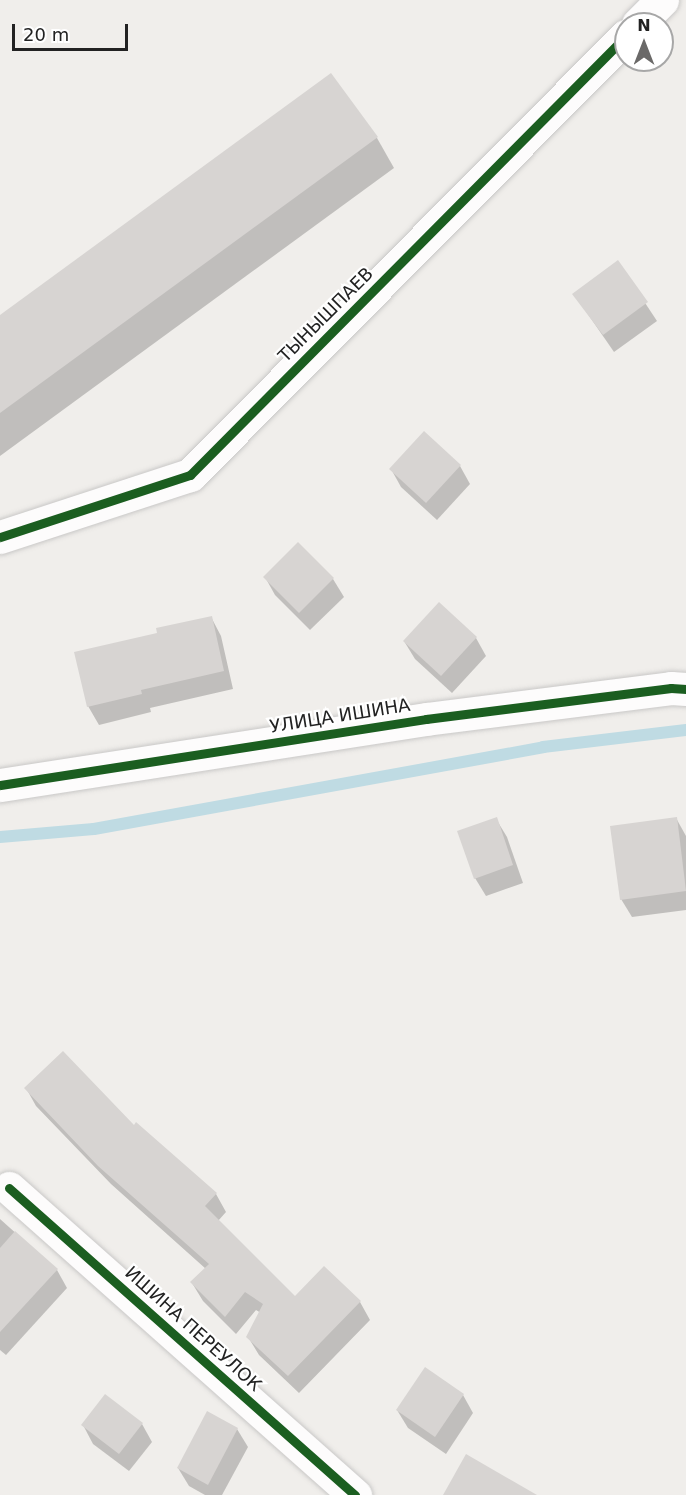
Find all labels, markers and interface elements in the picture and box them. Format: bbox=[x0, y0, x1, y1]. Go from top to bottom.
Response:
scale bar bbox=[15, 12, 130, 50]
north arrow bbox=[614, 12, 674, 72]
text: N bbox=[637, 16, 651, 35]
text: 20 m bbox=[23, 24, 69, 45]
street label: ТЫНЫШПАЕВ bbox=[274, 263, 378, 367]
street label: УЛИЦА ИШИНА bbox=[268, 694, 412, 738]
street label: ИШИНА ПЕРЕУЛОК bbox=[120, 1262, 266, 1396]

